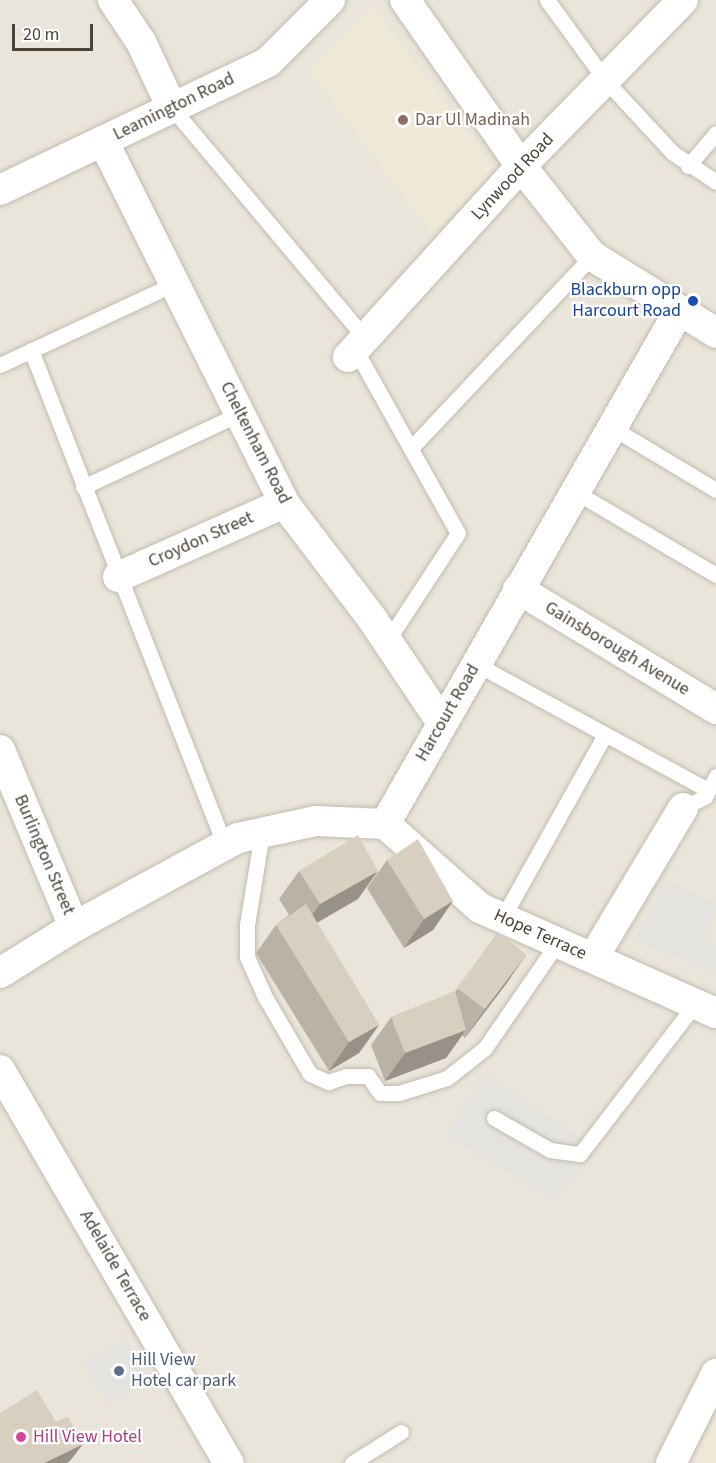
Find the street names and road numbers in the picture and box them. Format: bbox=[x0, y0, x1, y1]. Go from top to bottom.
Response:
street label: Leamington Road bbox=[110, 68, 238, 146]
street label: Lynwood Road bbox=[467, 129, 559, 225]
street label: Cheltenham Road bbox=[215, 378, 295, 508]
street label: Croydon Street bbox=[145, 507, 257, 573]
street label: Gainsborough Avenue bbox=[541, 597, 693, 701]
street label: Harcourt Road bbox=[411, 660, 485, 766]
street label: Burlington Street bbox=[9, 792, 79, 918]
street label: Hope Terrace bbox=[490, 905, 590, 965]
street label: Adelaide Terrace bbox=[75, 1207, 155, 1325]

